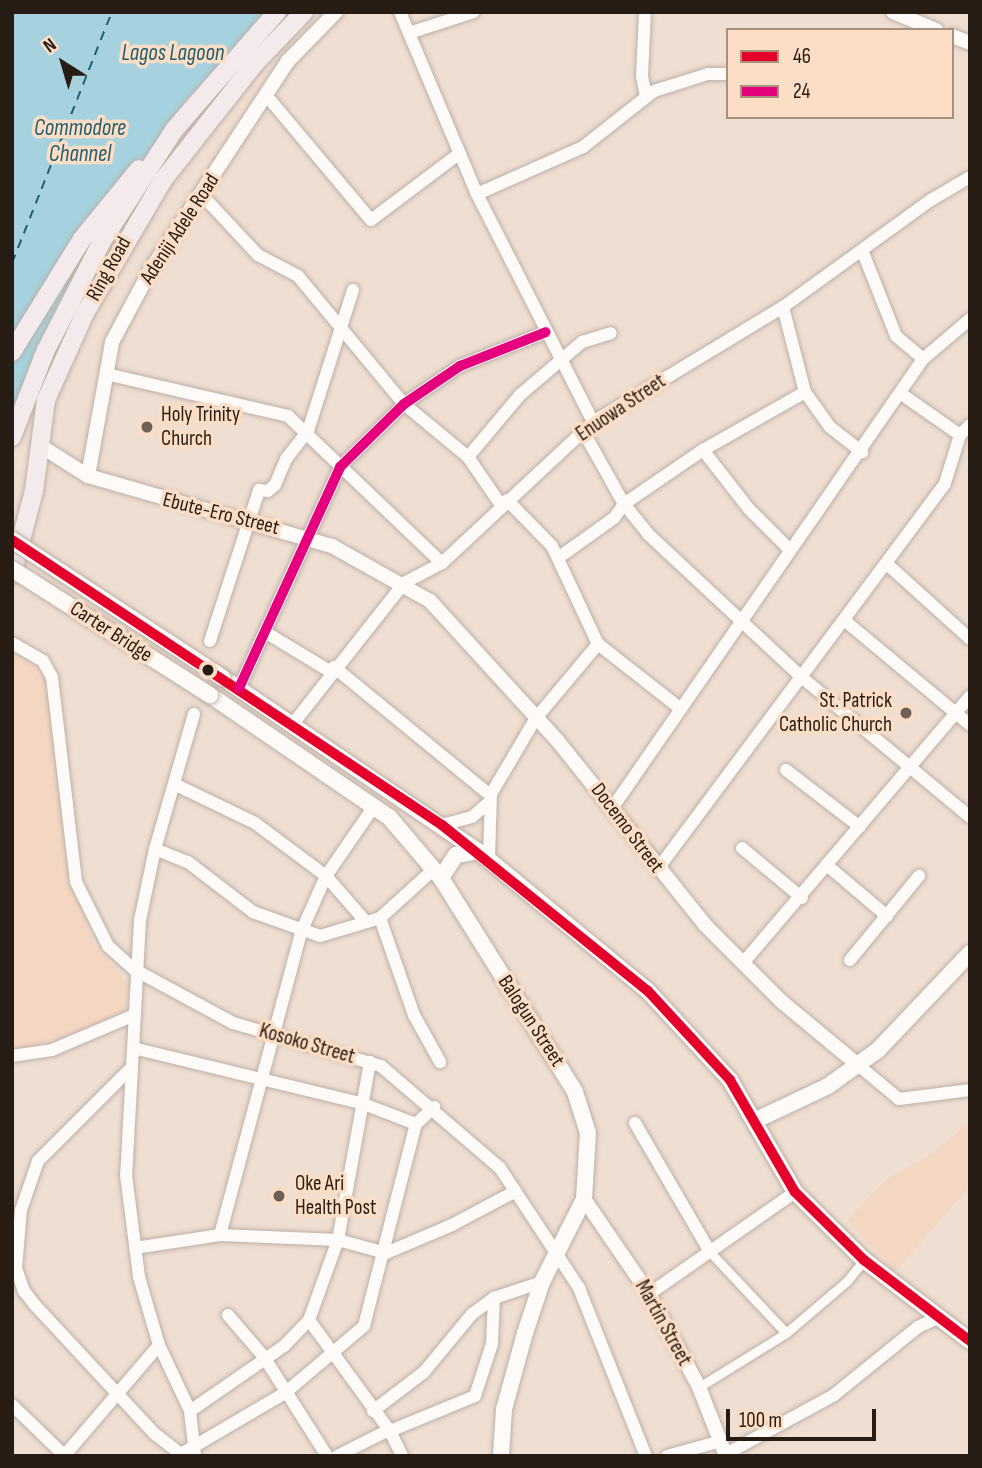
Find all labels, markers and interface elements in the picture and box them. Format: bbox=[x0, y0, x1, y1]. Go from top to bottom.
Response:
north arrow bbox=[28, 28, 98, 98]
legend bbox=[726, 28, 954, 119]
text: N bbox=[39, 34, 61, 58]
water label: Lagos Lagoon bbox=[122, 39, 224, 67]
text: 46 bbox=[793, 44, 811, 69]
text: 24 bbox=[793, 79, 810, 104]
water label: Commodore Channel bbox=[34, 114, 126, 168]
street label: Adeniji Adele Road bbox=[135, 169, 225, 289]
street label: Ring Road bbox=[81, 233, 137, 305]
street label: Enuowa Street bbox=[572, 369, 670, 447]
place label: Holy Trinity Church bbox=[161, 402, 240, 452]
marker: Holy Trinity Church bbox=[139, 419, 155, 435]
street label: Ebute-Ero Street bbox=[160, 487, 282, 541]
street label: Carter Bridge bbox=[65, 596, 157, 668]
unlabelled marker bbox=[201, 663, 215, 677]
place label: St. Patrick Catholic Church bbox=[779, 688, 892, 738]
marker: St. Patrick Catholic Church bbox=[898, 705, 914, 721]
street label: Docemo Street bbox=[585, 778, 669, 878]
street label: Balogun Street bbox=[492, 971, 570, 1071]
street label: Kosoko Street bbox=[256, 1018, 358, 1070]
place label: Oke Ari Health Post bbox=[295, 1171, 376, 1221]
marker: Oke Ari Health Post bbox=[269, 1186, 289, 1206]
street label: Martin Street bbox=[629, 1276, 697, 1370]
scale bar bbox=[730, 1394, 880, 1438]
text: 100 m bbox=[739, 1408, 782, 1433]

